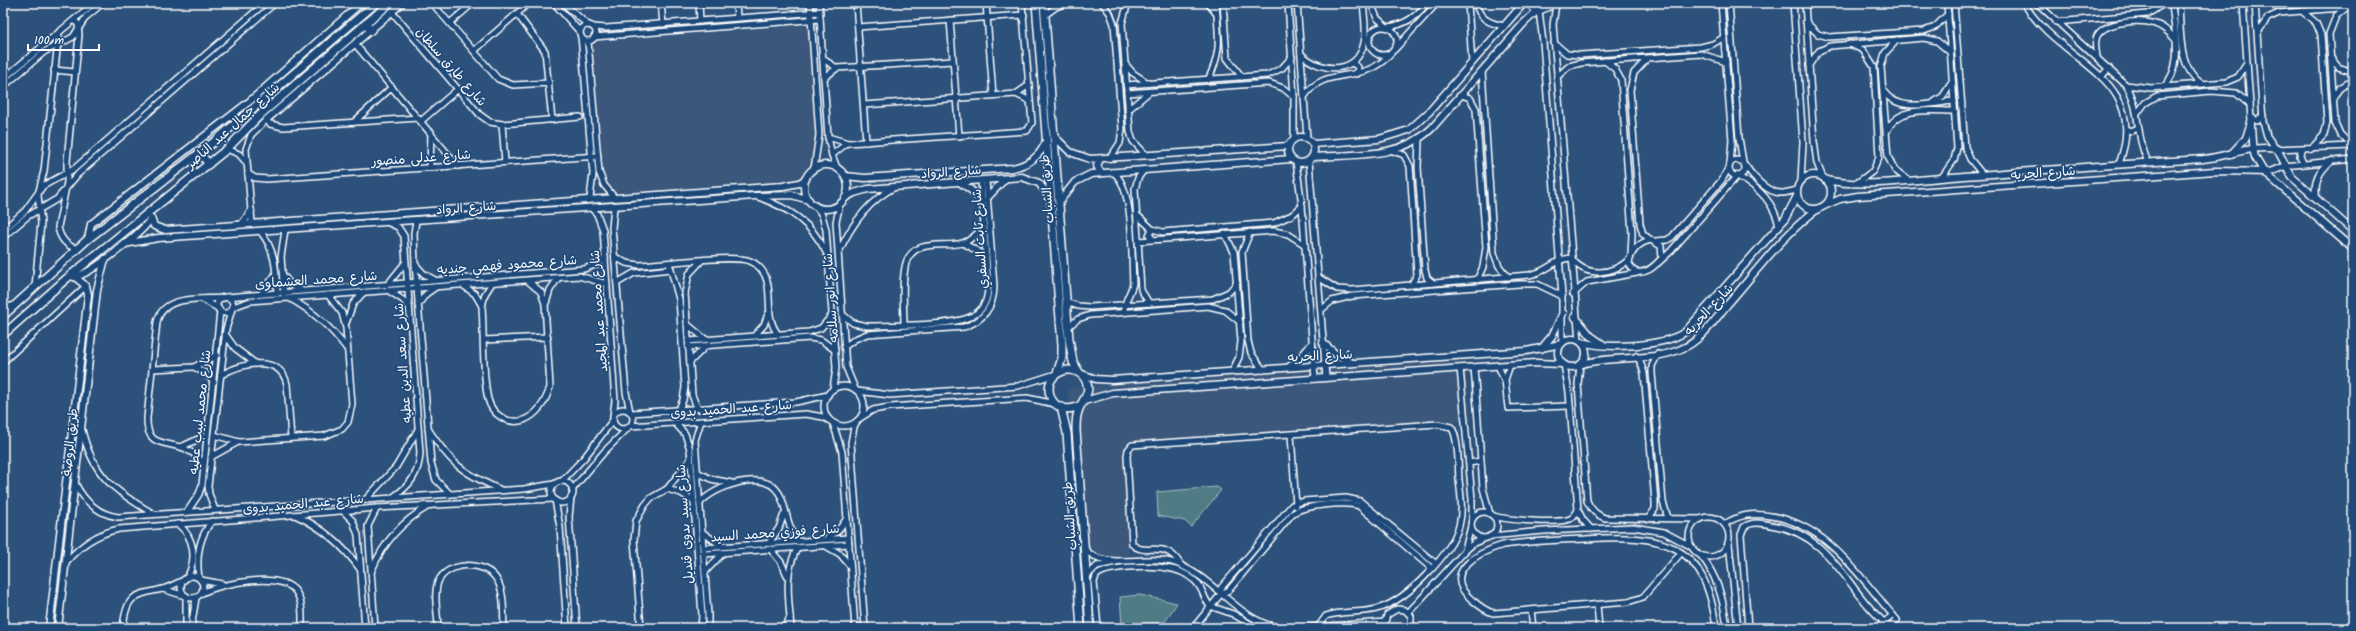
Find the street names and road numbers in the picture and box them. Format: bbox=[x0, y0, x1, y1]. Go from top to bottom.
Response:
street label: شارع طارق سلطان bbox=[410, 22, 492, 112]
street label: شارع جمال عبد الناصر bbox=[180, 78, 285, 175]
street label: شارع عدلى منصور bbox=[370, 145, 471, 173]
street label: طريق الشباب bbox=[1035, 154, 1060, 224]
street label: شارع الرواد bbox=[920, 160, 982, 185]
street label: شارع الحريه bbox=[2010, 161, 2076, 186]
street label: شارع ثابت السفري bbox=[967, 188, 994, 290]
street label: شارع الرواد bbox=[435, 196, 497, 221]
street label: شارع محمد عبد المجيد bbox=[585, 249, 614, 373]
street label: شارع محمود فهمي جنديه bbox=[436, 250, 578, 281]
street label: شارع انور سلامه bbox=[818, 252, 845, 343]
street label: شارع محمد العشماوى bbox=[254, 266, 378, 295]
street label: شارع الحريه bbox=[1679, 279, 1739, 341]
street label: شارع سعد الدين عطيه bbox=[389, 302, 418, 424]
street label: شارع الحريه bbox=[1287, 344, 1353, 369]
street label: شارع محمد لبيب عطيه bbox=[184, 349, 217, 475]
street label: شارع عبد الحميد بدوى bbox=[670, 395, 792, 424]
street label: طريق الروضة bbox=[56, 407, 84, 477]
street label: شارع سيد بدوى قنديل bbox=[671, 463, 700, 584]
street label: طريق الشباب bbox=[1058, 481, 1083, 551]
street label: شارع عبد الحميد بدوى bbox=[242, 489, 365, 520]
street label: شارع فوزي محمد السيد bbox=[710, 519, 840, 548]

